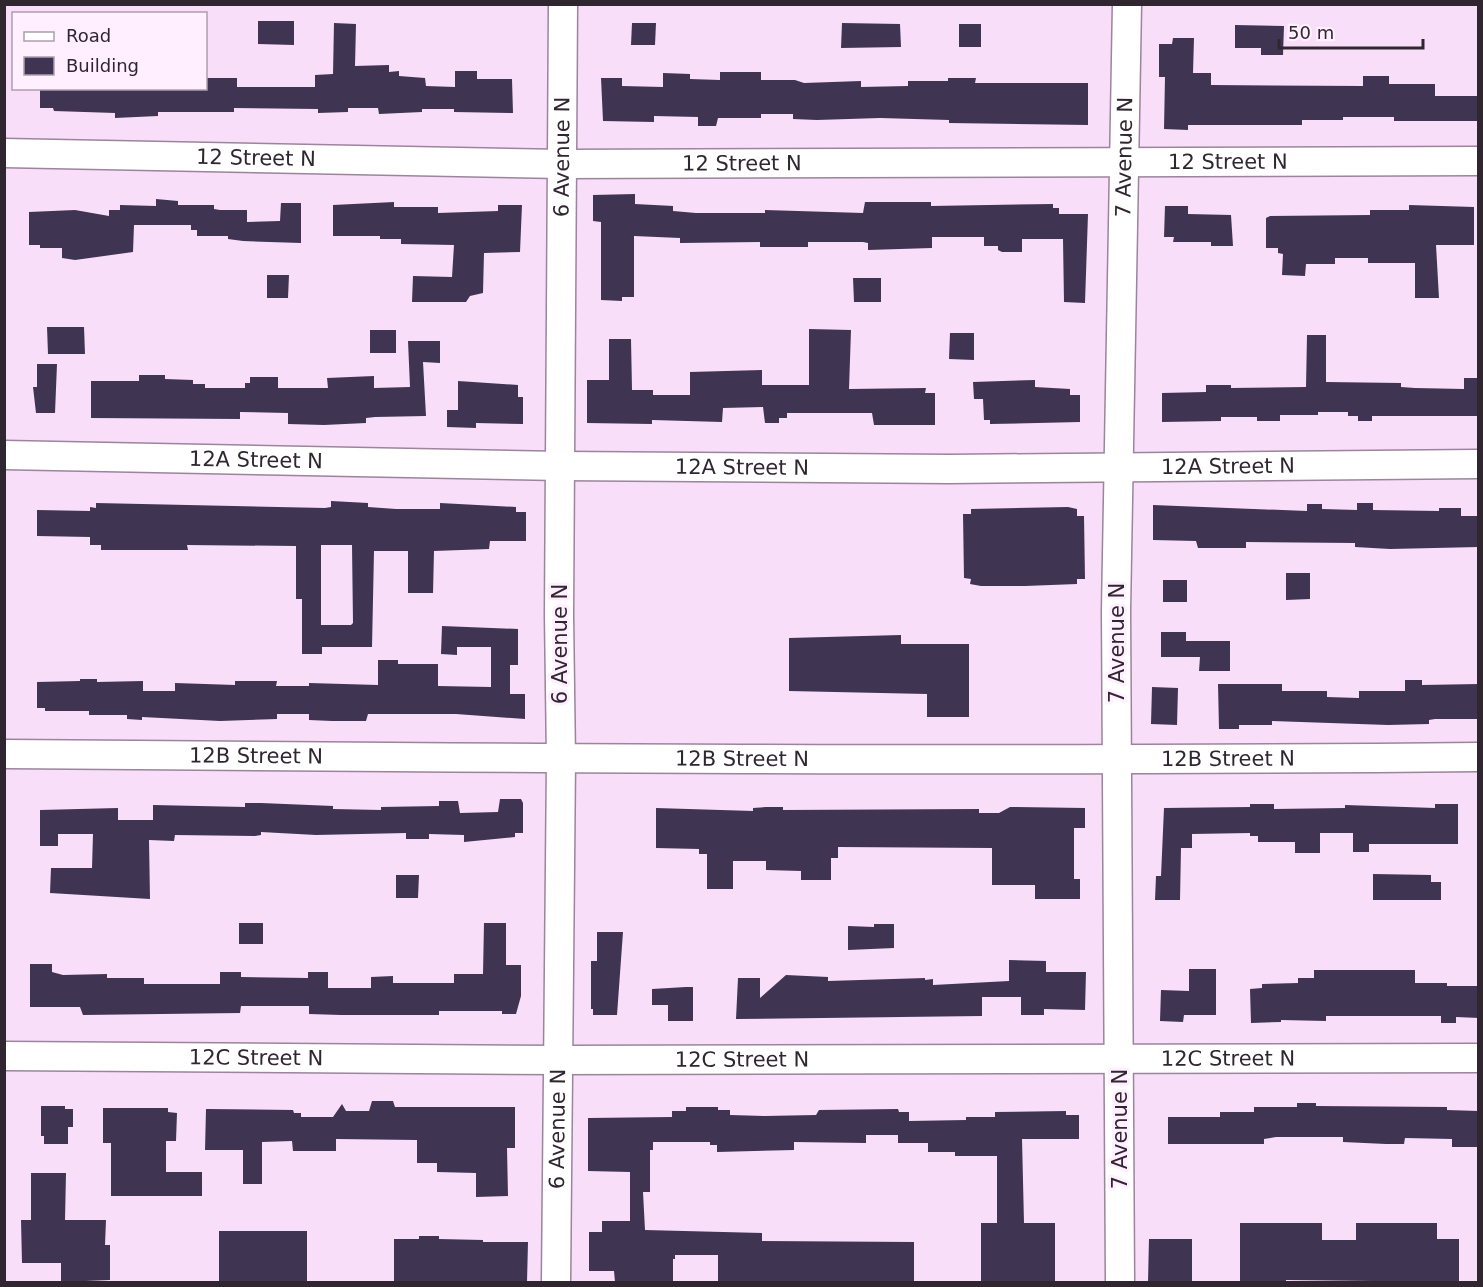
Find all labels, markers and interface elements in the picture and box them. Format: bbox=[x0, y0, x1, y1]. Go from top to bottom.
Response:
legend bbox=[12, 12, 207, 90]
scale bar bbox=[1279, 12, 1423, 50]
text: 50 m bbox=[1288, 22, 1334, 43]
text: Road bbox=[66, 25, 111, 46]
text: Building bbox=[66, 55, 139, 76]
street label: 6 Avenue N bbox=[550, 97, 574, 217]
street label: 7 Avenue N bbox=[1111, 97, 1137, 218]
street label: 12 Street N bbox=[196, 145, 316, 171]
street label: 12 Street N bbox=[1168, 150, 1288, 174]
street label: 12 Street N bbox=[682, 151, 802, 176]
street label: 12A Street N bbox=[189, 447, 323, 473]
street label: 12A Street N bbox=[1161, 454, 1295, 479]
street label: 12A Street N bbox=[675, 455, 809, 480]
street label: 7 Avenue N bbox=[1105, 583, 1129, 703]
street label: 6 Avenue N bbox=[548, 584, 572, 704]
street label: 12B Street N bbox=[189, 743, 323, 769]
street label: 12B Street N bbox=[1161, 746, 1295, 771]
street label: 12B Street N bbox=[675, 747, 809, 771]
street label: 12C Street N bbox=[189, 1045, 323, 1070]
street label: 12C Street N bbox=[1161, 1046, 1295, 1071]
street label: 12C Street N bbox=[675, 1047, 809, 1072]
street label: 6 Avenue N bbox=[545, 1069, 570, 1189]
street label: 7 Avenue N bbox=[1108, 1069, 1132, 1189]

